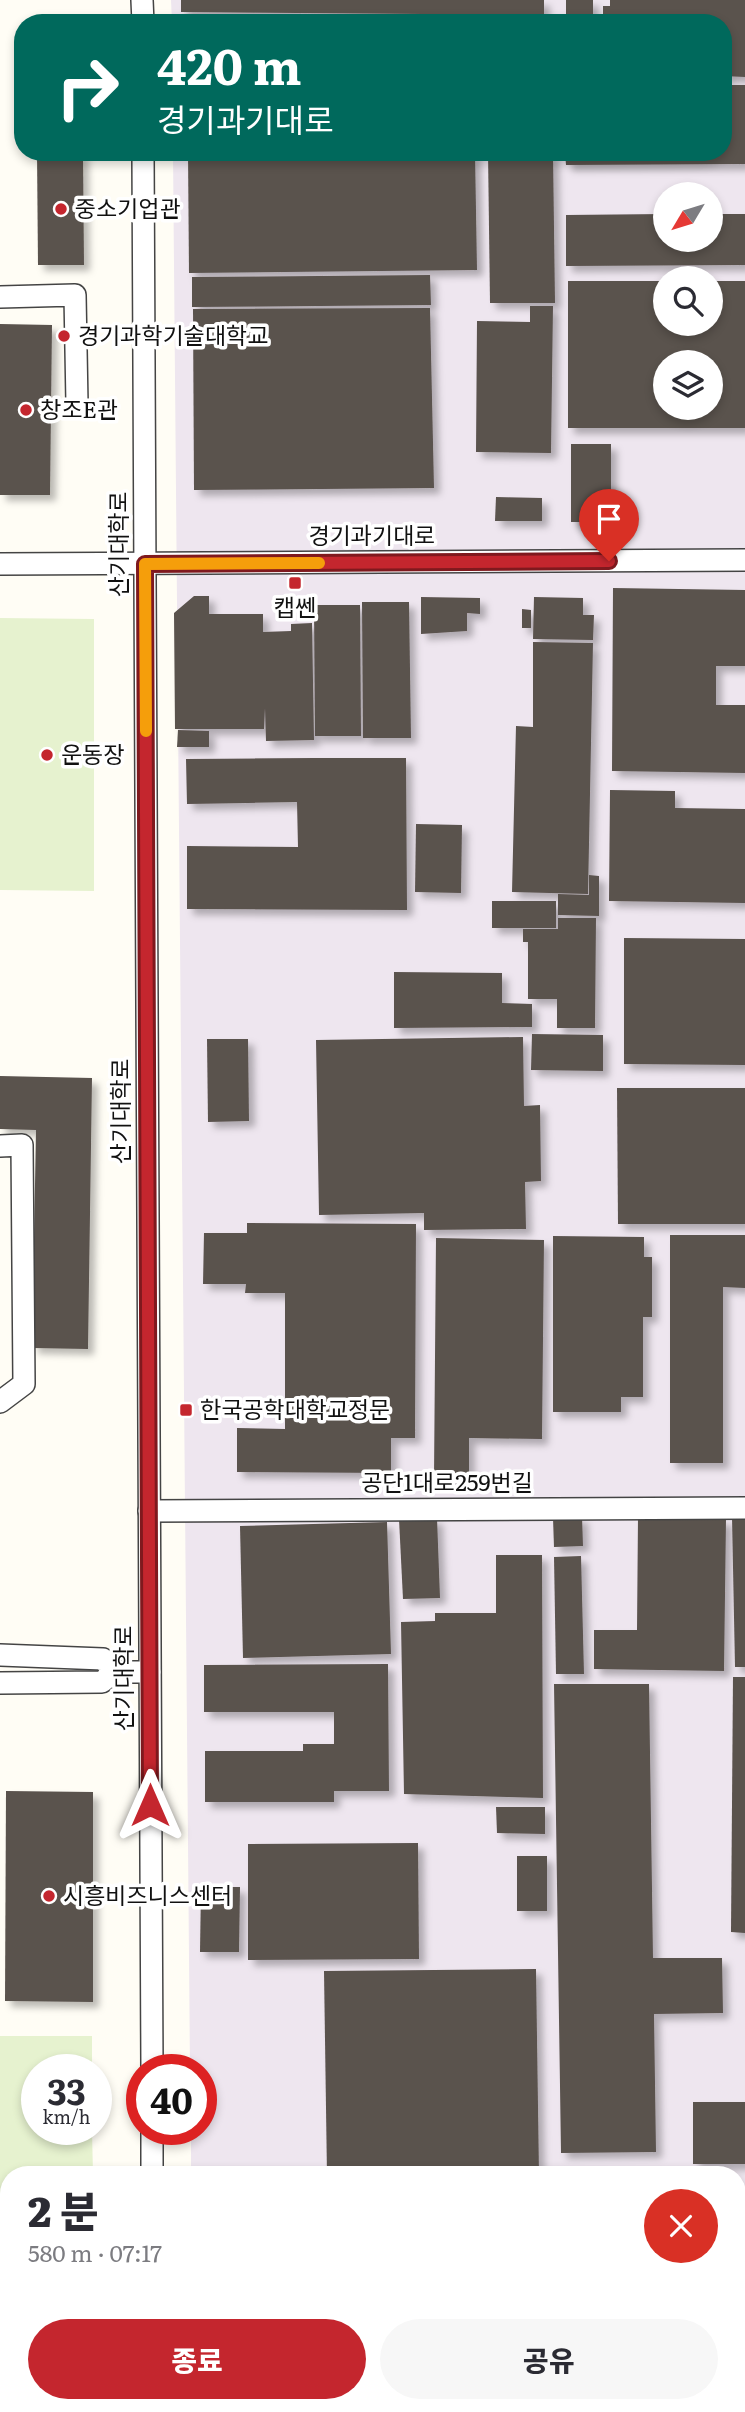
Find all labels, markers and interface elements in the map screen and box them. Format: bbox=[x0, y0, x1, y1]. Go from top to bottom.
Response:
text: 420 m bbox=[157, 27, 302, 100]
icon: right bbox=[42, 42, 133, 133]
text: 경기과기대로 bbox=[157, 94, 334, 142]
north arrow bbox=[653, 182, 723, 252]
map controls bbox=[653, 182, 723, 420]
place label: 중소기업관 bbox=[75, 190, 181, 224]
marker: 중소기업관 bbox=[53, 201, 69, 217]
button: search bbox=[653, 266, 723, 336]
place label: 경기과학기술대학교 bbox=[78, 317, 268, 351]
marker: 경기과학기술대학교 bbox=[56, 328, 72, 344]
button: layers bbox=[653, 350, 723, 420]
place label: 창조E관 bbox=[40, 391, 118, 425]
marker: 창조E관 bbox=[18, 402, 34, 418]
pin bbox=[579, 489, 639, 561]
street label: 산기대학로 bbox=[100, 491, 134, 597]
icon: arrive bbox=[590, 500, 628, 538]
street label: 경기과기대로 bbox=[309, 517, 435, 551]
marker: 캡쎈 bbox=[287, 575, 303, 591]
place label: 캡쎈 bbox=[274, 589, 316, 623]
place label: 운동장 bbox=[61, 736, 124, 770]
marker: 운동장 bbox=[39, 747, 55, 763]
street label: 산기대학로 bbox=[102, 1058, 136, 1164]
place label: 한국공학대학교정문 bbox=[200, 1391, 390, 1425]
marker: 한국공학대학교정문 bbox=[178, 1402, 194, 1418]
street label: 공단1대로259번길 bbox=[361, 1464, 533, 1498]
street label: 산기대학로 bbox=[105, 1625, 139, 1731]
position arrow bbox=[113, 1768, 187, 1842]
place label: 시흥비즈니스센터 bbox=[63, 1877, 232, 1911]
marker: 시흥비즈니스센터 bbox=[41, 1888, 57, 1904]
speed limit sign: 40 bbox=[126, 2054, 217, 2145]
text: 33 bbox=[47, 2064, 86, 2116]
text: km/h bbox=[43, 2103, 90, 2130]
text: 2 분 bbox=[28, 2178, 98, 2240]
button: close bbox=[644, 2189, 718, 2263]
text: 580 m · 07:17 bbox=[28, 2235, 162, 2269]
button: 종료 bbox=[28, 2319, 366, 2399]
button: 공유 bbox=[380, 2319, 718, 2399]

